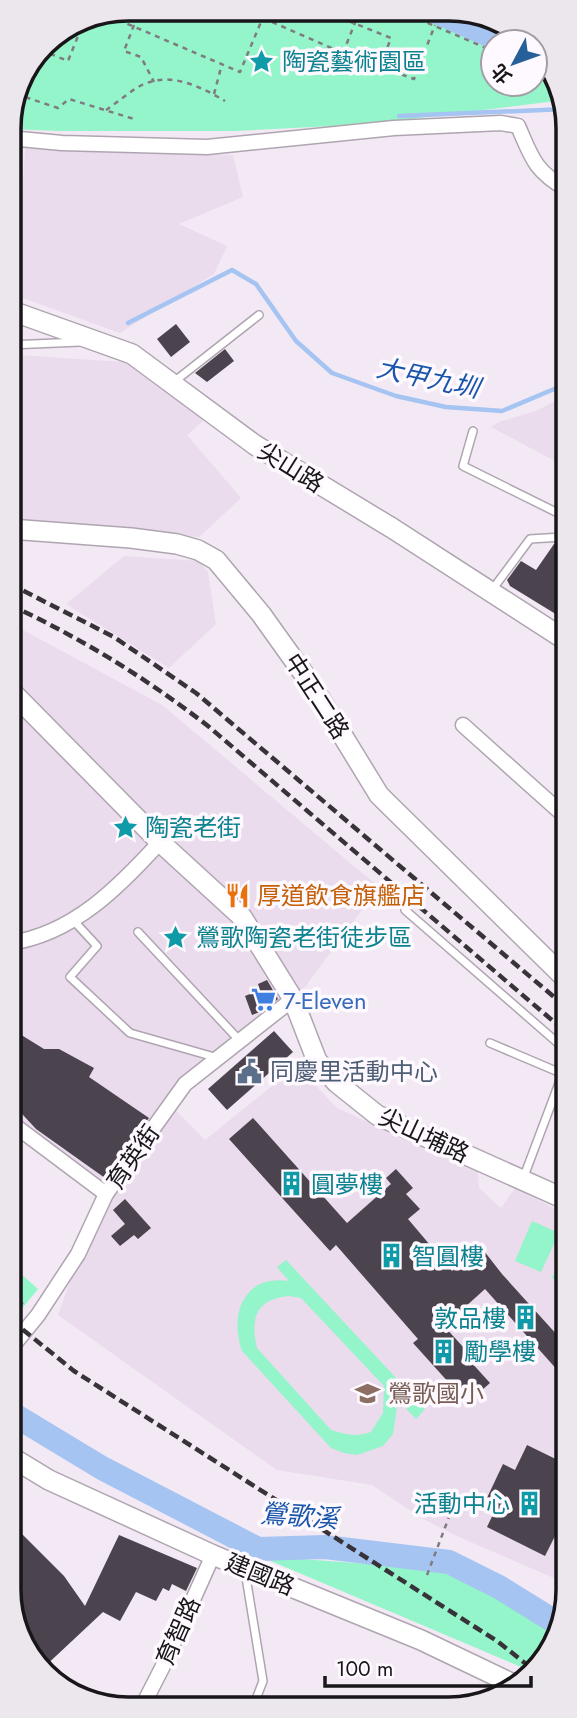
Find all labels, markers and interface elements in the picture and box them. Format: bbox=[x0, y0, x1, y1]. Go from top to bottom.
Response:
north arrow bbox=[479, 28, 549, 98]
place label: 陶瓷藝術園區 bbox=[282, 44, 426, 79]
place icon: 陶瓷藝術園區 bbox=[248, 47, 276, 75]
text: 北 bbox=[485, 58, 518, 90]
water label: 大甲九圳 bbox=[373, 349, 487, 408]
street label: 尖山路 bbox=[251, 433, 331, 501]
street label: 中正二路 bbox=[276, 646, 358, 746]
place label: 陶瓷老街 bbox=[145, 810, 241, 845]
place icon: 陶瓷老街 bbox=[111, 813, 139, 841]
place label: 厚道飲食旗艦店 bbox=[257, 878, 425, 913]
restaurant icon: 厚道飲食旗艦店 bbox=[223, 881, 251, 909]
place label: 鶯歌陶瓷老街徒步區 bbox=[196, 920, 412, 955]
place icon: 鶯歌陶瓷老街徒步區 bbox=[162, 923, 190, 951]
place label: 7-Eleven bbox=[283, 983, 367, 1018]
supermarket icon: 7-Eleven bbox=[249, 986, 277, 1014]
place label: 同慶里活動中心 bbox=[270, 1054, 438, 1089]
public building icon: 同慶里活動中心 bbox=[236, 1057, 264, 1085]
street label: 尖山埔路 bbox=[373, 1099, 475, 1171]
street label: 育英街 bbox=[98, 1117, 168, 1197]
place label: 圓夢樓 bbox=[311, 1167, 383, 1202]
building icon: 圓夢樓 bbox=[277, 1170, 305, 1198]
place label: 智圓樓 bbox=[412, 1239, 484, 1274]
building icon: 智圓樓 bbox=[378, 1242, 406, 1270]
place label: 敦品樓 bbox=[434, 1301, 506, 1336]
building icon: 敦品樓 bbox=[512, 1304, 540, 1332]
place label: 勵學樓 bbox=[464, 1334, 536, 1369]
building icon: 勵學樓 bbox=[430, 1337, 458, 1365]
place label: 鶯歌國小 bbox=[388, 1376, 484, 1411]
school or university icon: 鶯歌國小 bbox=[354, 1379, 382, 1407]
place label: 活動中心 bbox=[414, 1486, 510, 1521]
building icon: 活動中心 bbox=[516, 1489, 544, 1517]
water label: 鶯歌溪 bbox=[259, 1494, 343, 1538]
street label: 建國路 bbox=[220, 1544, 300, 1604]
street label: 育智路 bbox=[147, 1591, 209, 1671]
scale bar bbox=[325, 1644, 532, 1688]
text: 100 m bbox=[336, 1654, 393, 1684]

